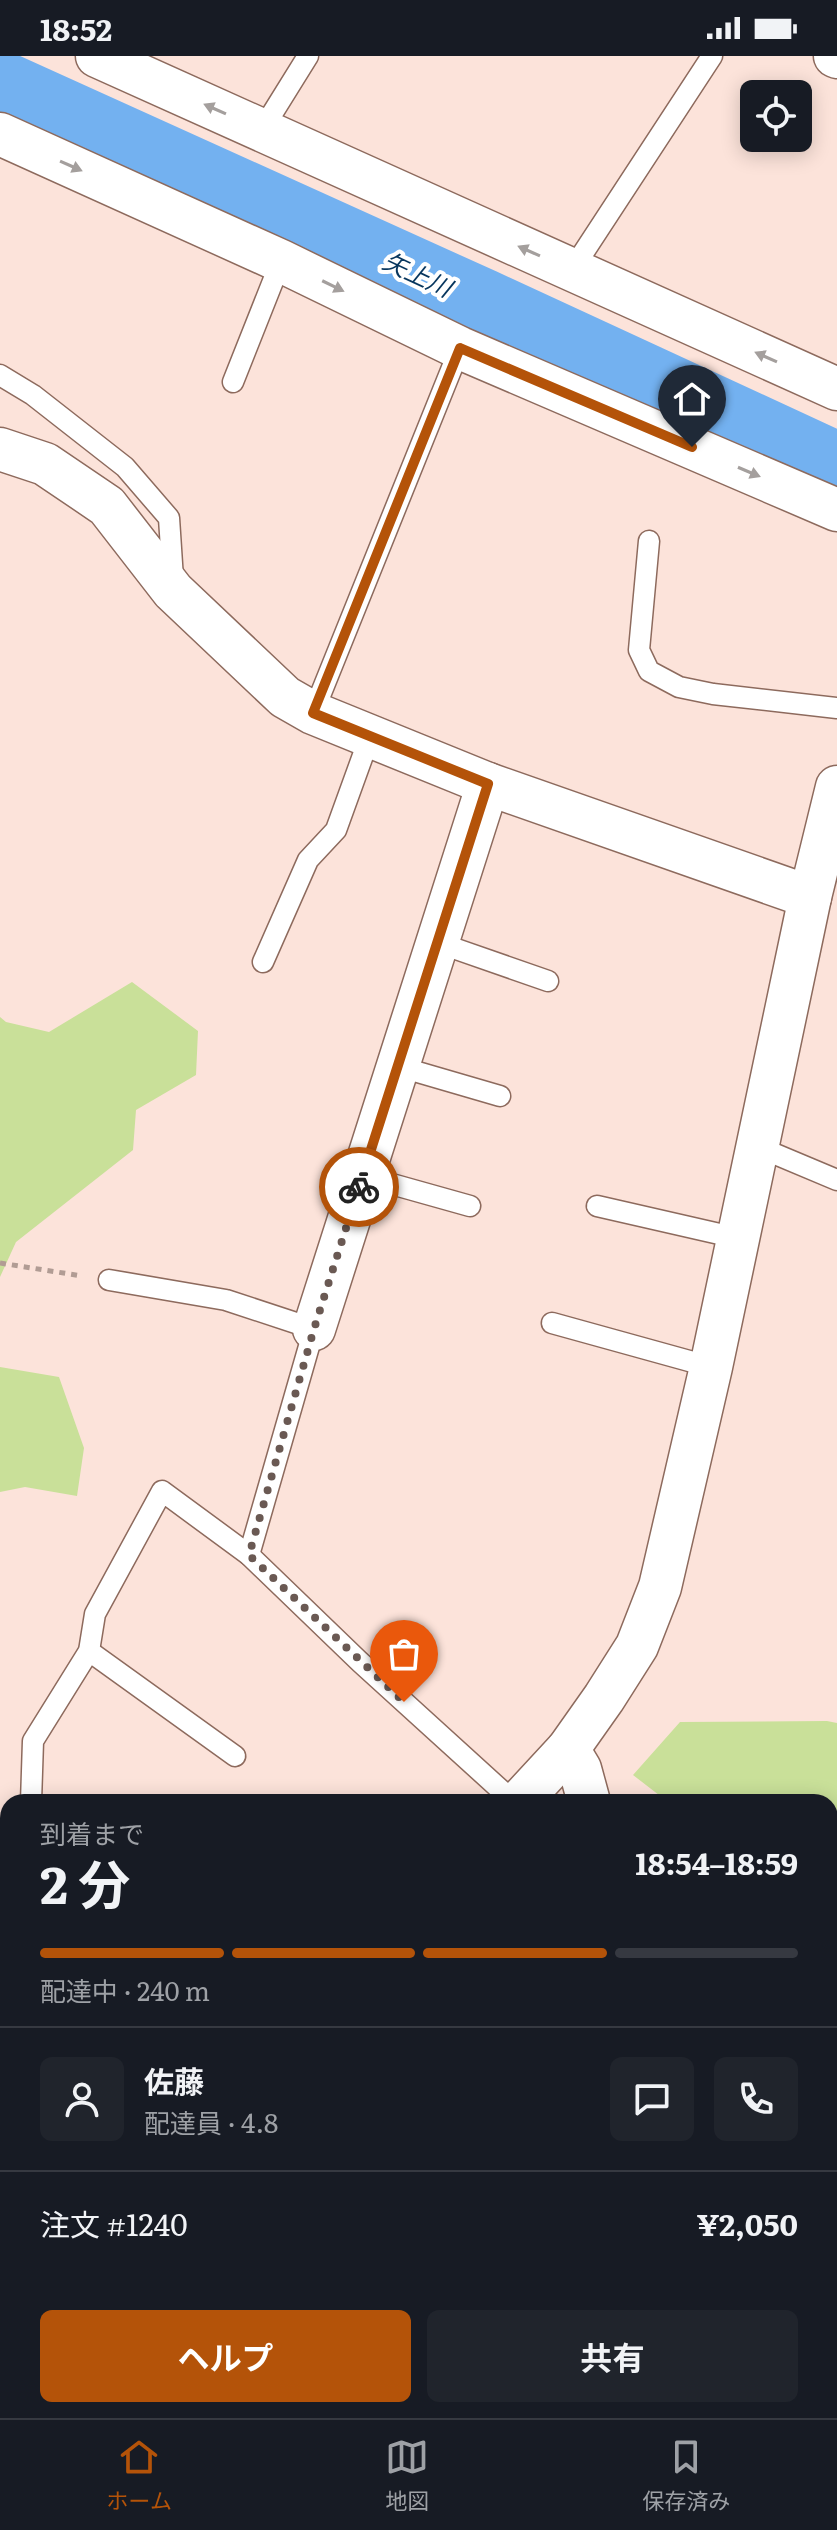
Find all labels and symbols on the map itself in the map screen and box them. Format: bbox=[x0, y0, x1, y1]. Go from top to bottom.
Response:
one-way arrow bbox=[203, 103, 227, 116]
one-way arrow bbox=[59, 159, 83, 172]
water label: 矢上川 bbox=[378, 242, 461, 305]
one-way arrow bbox=[517, 244, 541, 257]
one-way arrow bbox=[321, 279, 344, 293]
one-way arrow bbox=[754, 351, 778, 364]
pin bbox=[658, 365, 726, 447]
one-way arrow bbox=[737, 465, 761, 478]
courier bbox=[319, 1147, 399, 1227]
pin bbox=[370, 1620, 438, 1702]

